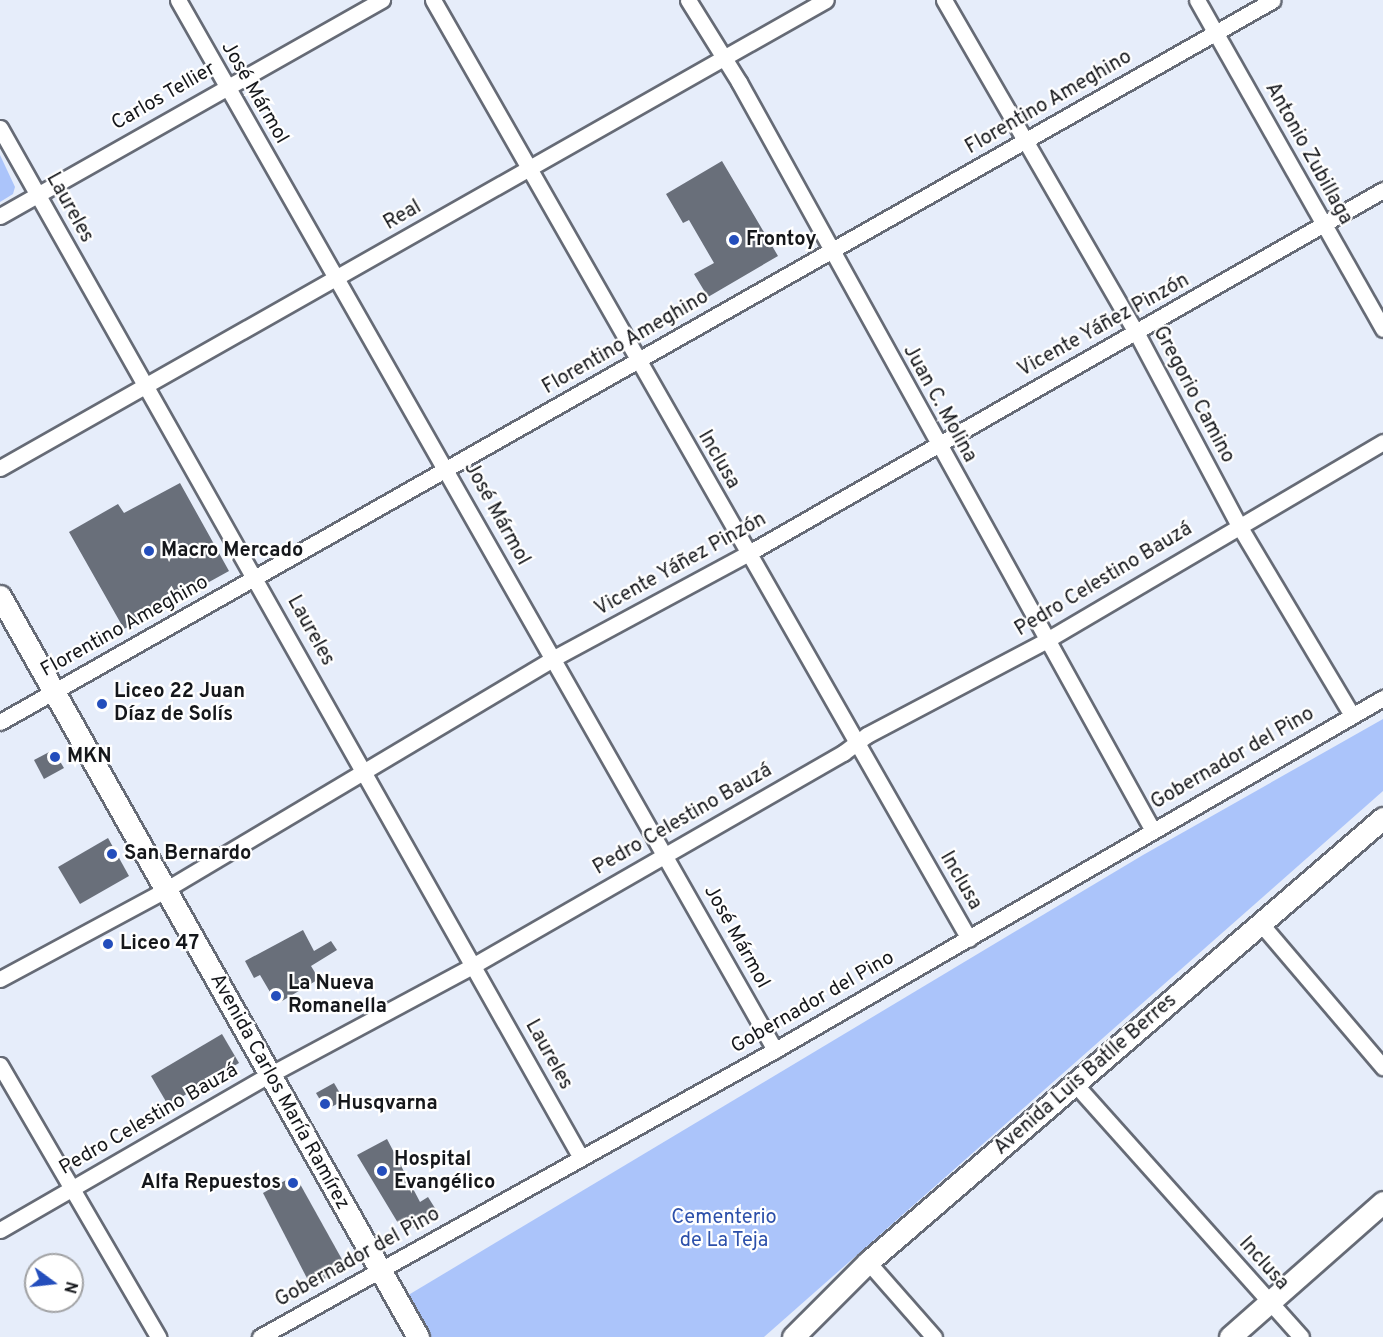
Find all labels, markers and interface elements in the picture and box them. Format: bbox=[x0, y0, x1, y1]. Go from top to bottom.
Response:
street label: José Mármol bbox=[215, 37, 293, 149]
street label: Florentino Ameghino bbox=[961, 45, 1137, 161]
street label: Carlos Tellier bbox=[108, 57, 220, 137]
street label: Antonio Zubillaga bbox=[1259, 79, 1357, 229]
street label: Laureles bbox=[40, 169, 98, 247]
street label: Real bbox=[380, 196, 426, 236]
place label: Frontoy bbox=[746, 228, 817, 252]
marker: Frontoy bbox=[727, 233, 741, 247]
street label: Vicente Yáñez Pinzón bbox=[1014, 269, 1194, 383]
street label: Florentino Ameghino bbox=[538, 285, 714, 401]
street label: Gregorio Camino bbox=[1147, 323, 1239, 467]
street label: Juan C. Molina bbox=[897, 341, 981, 467]
street label: Inclusa bbox=[692, 427, 744, 493]
street label: José Mármol bbox=[458, 458, 534, 570]
street label: Vicente Yáñez Pinzón bbox=[591, 508, 771, 622]
street label: Pedro Celestino Bauzá bbox=[1011, 518, 1197, 642]
place label: Macro Mercado bbox=[161, 539, 303, 563]
marker: Macro Mercado bbox=[142, 544, 156, 558]
street label: Florentino Ameghino bbox=[37, 571, 213, 683]
street label: Laureles bbox=[281, 592, 339, 670]
place label: Liceo 22 Juan Díaz de Solís bbox=[114, 680, 245, 727]
marker: Liceo 22 Juan Díaz de Solís bbox=[95, 697, 109, 711]
street label: Gobernador del Pino bbox=[1147, 703, 1319, 815]
place label: MKN bbox=[67, 745, 112, 769]
marker: MKN bbox=[48, 750, 62, 764]
street label: Pedro Celestino Bauzá bbox=[589, 759, 777, 881]
place label: San Bernardo bbox=[124, 842, 251, 866]
marker: San Bernardo bbox=[105, 847, 119, 861]
street label: Inclusa bbox=[934, 848, 986, 914]
street label: José Mármol bbox=[698, 881, 774, 993]
place label: Liceo 47 bbox=[120, 932, 199, 956]
marker: Liceo 47 bbox=[101, 937, 115, 951]
street label: Gobernador del Pino bbox=[727, 947, 899, 1059]
street label: Avenida Carlos María Ramírez bbox=[204, 970, 354, 1214]
place label: La Nueva Romanella bbox=[288, 972, 387, 1019]
marker: La Nueva Romanella bbox=[269, 989, 283, 1003]
street label: Avenida Luis Batlle Berres bbox=[990, 989, 1182, 1161]
street label: Laureles bbox=[519, 1016, 577, 1094]
street label: Pedro Celestino Bauzá bbox=[55, 1059, 243, 1181]
place label: Husqvarna bbox=[337, 1092, 438, 1116]
marker: Husqvarna bbox=[318, 1097, 332, 1111]
place label: Hospital Evangélico bbox=[394, 1148, 495, 1195]
marker: Hospital Evangélico bbox=[375, 1164, 389, 1178]
place label: Alfa Repuestos bbox=[141, 1171, 281, 1195]
marker: Alfa Repuestos bbox=[286, 1176, 300, 1190]
street label: Gobernador del Pino bbox=[272, 1203, 444, 1313]
park label: Cementerio de La Teja bbox=[671, 1207, 777, 1254]
street label: Inclusa bbox=[1233, 1232, 1293, 1296]
north arrow bbox=[24, 1253, 84, 1313]
text: N bbox=[58, 1279, 81, 1295]

